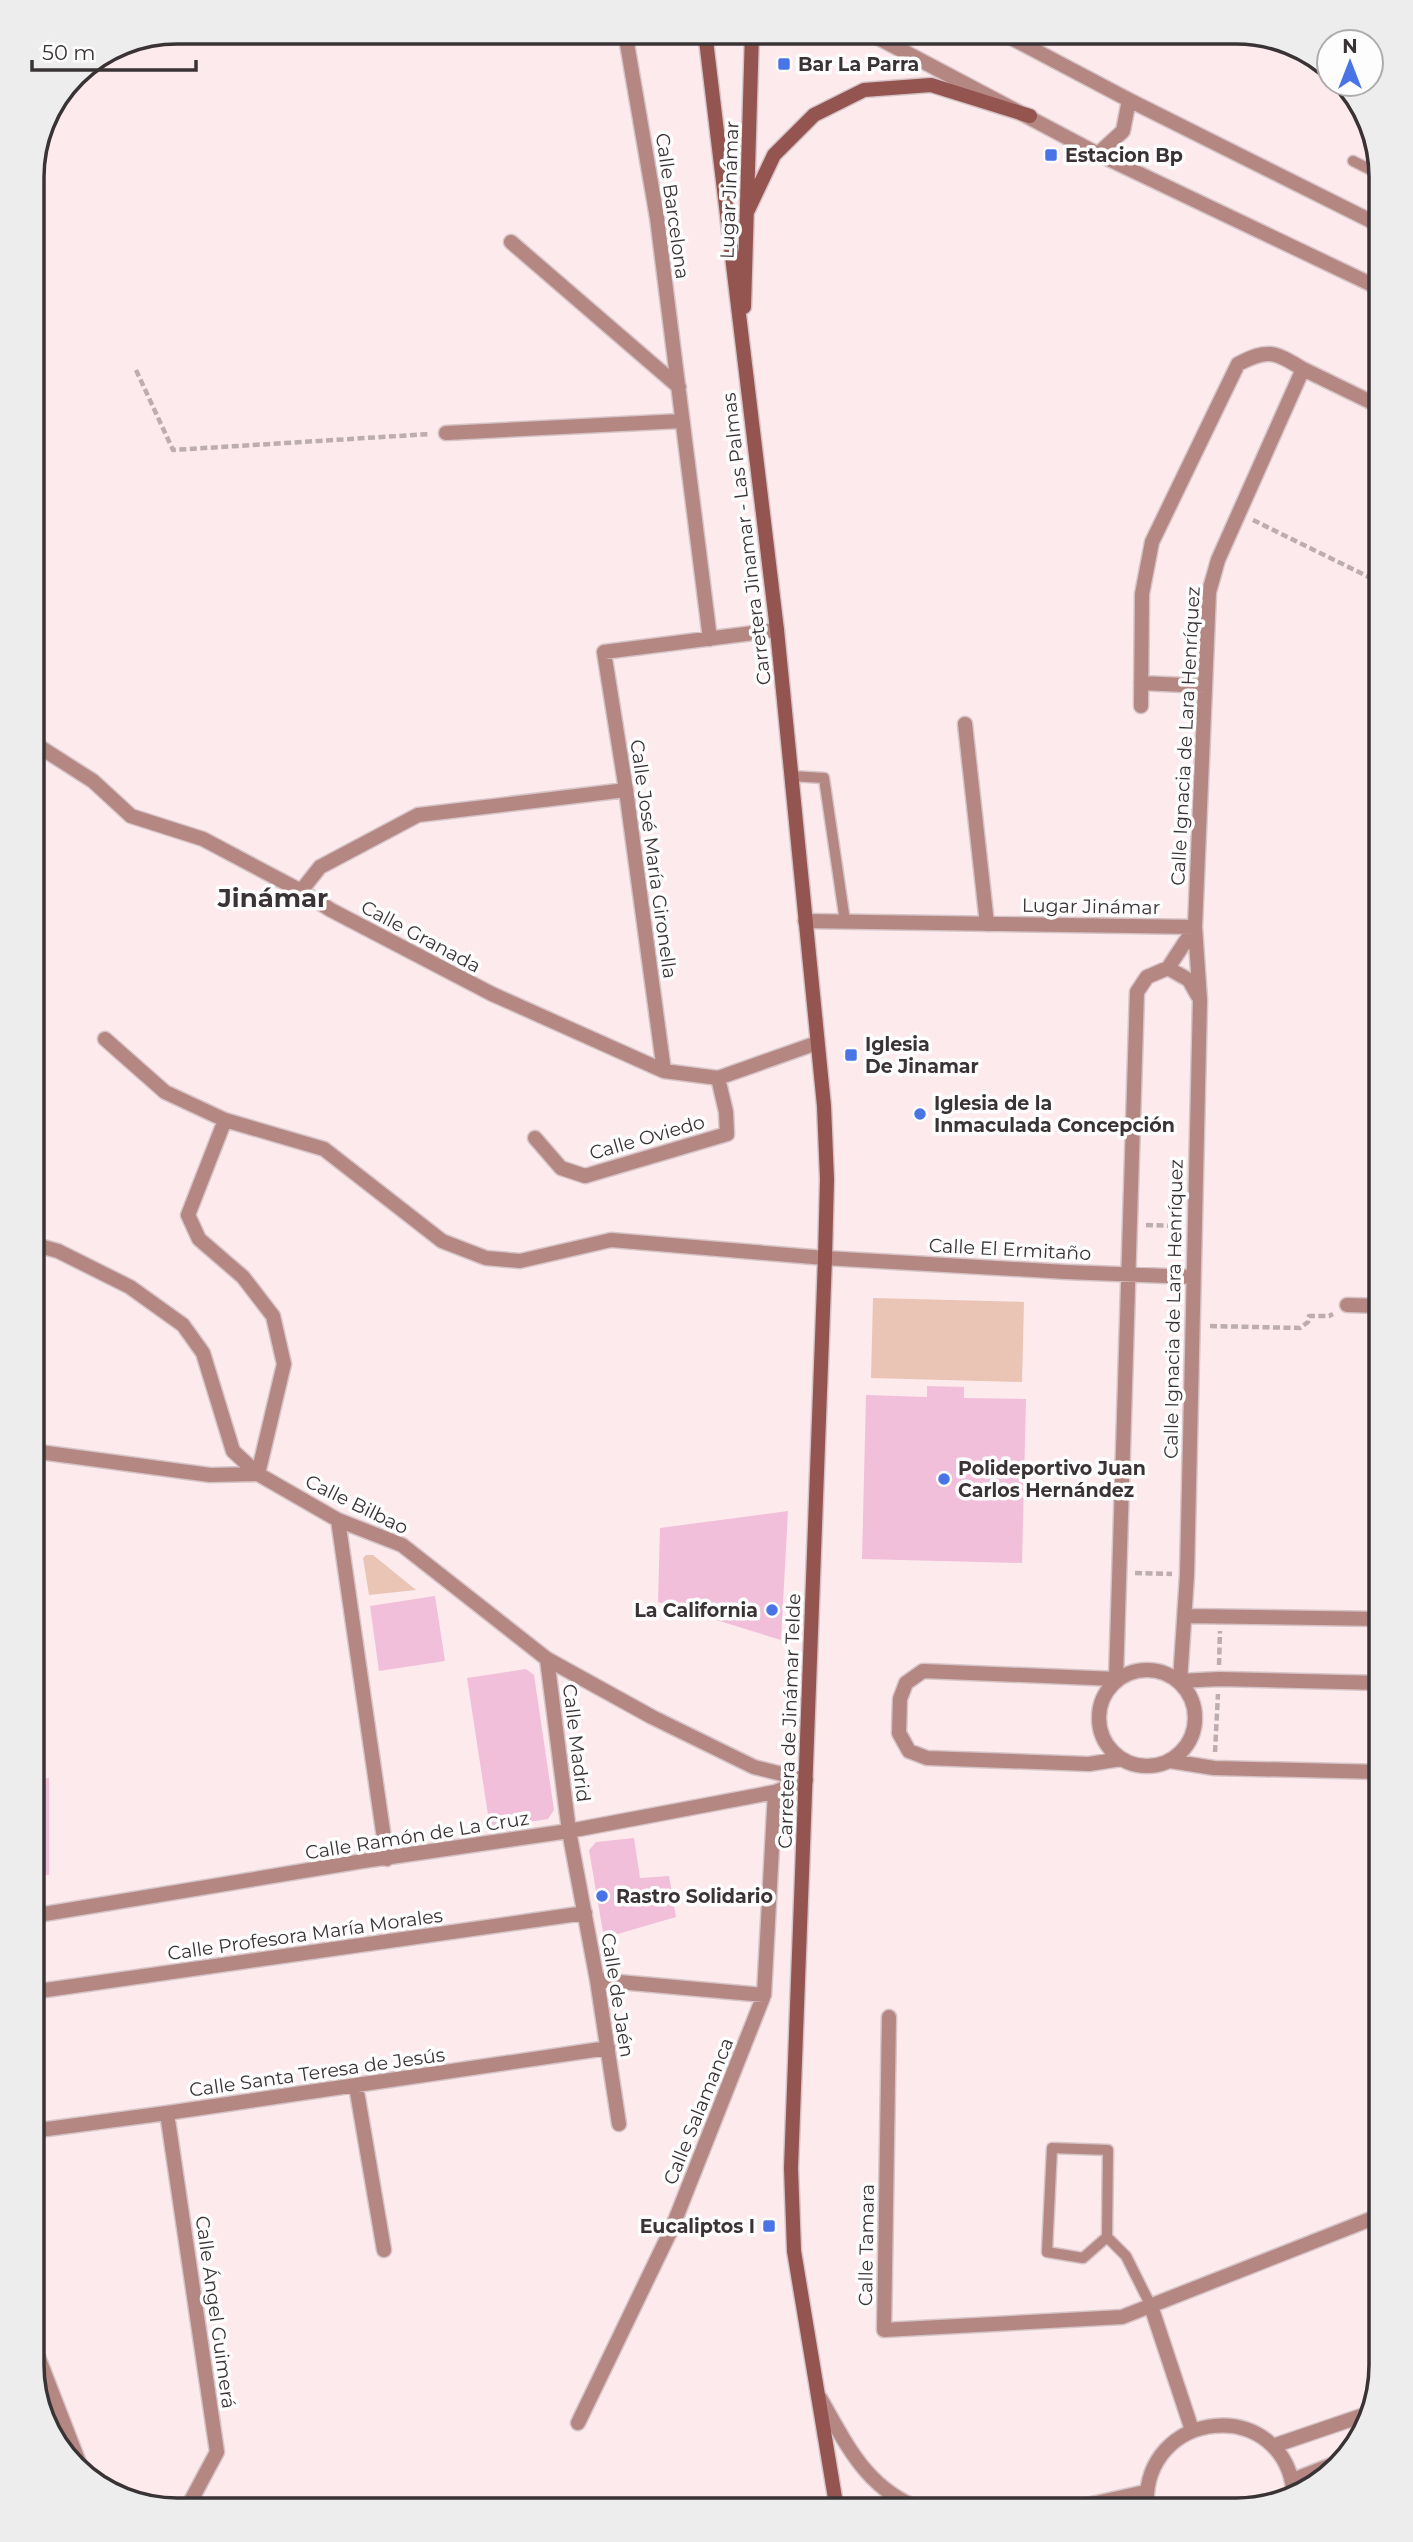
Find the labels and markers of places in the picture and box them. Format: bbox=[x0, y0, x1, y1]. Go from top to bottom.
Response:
place label: Bar La Parra bbox=[798, 53, 919, 76]
marker: Bar La Parra bbox=[776, 56, 792, 72]
place label: Estacion Bp bbox=[1065, 144, 1183, 167]
marker: Estacion Bp bbox=[1043, 147, 1059, 163]
place label: Iglesia De Jinamar bbox=[865, 1033, 979, 1078]
marker: Iglesia De Jinamar bbox=[843, 1047, 859, 1063]
place label: Iglesia de la Inmaculada Concepción bbox=[934, 1092, 1175, 1137]
marker: Iglesia de la Inmaculada Concepción bbox=[912, 1106, 928, 1122]
place label: Polideportivo Juan Carlos Hernández bbox=[958, 1457, 1146, 1502]
marker: Polideportivo Juan Carlos Hernández bbox=[936, 1471, 952, 1487]
place label: La California bbox=[634, 1599, 758, 1622]
marker: La California bbox=[764, 1602, 780, 1618]
place label: Rastro Solidario bbox=[616, 1885, 773, 1908]
marker: Rastro Solidario bbox=[594, 1888, 610, 1904]
place label: Eucaliptos I bbox=[640, 2215, 755, 2238]
marker: Eucaliptos I bbox=[761, 2218, 777, 2234]

